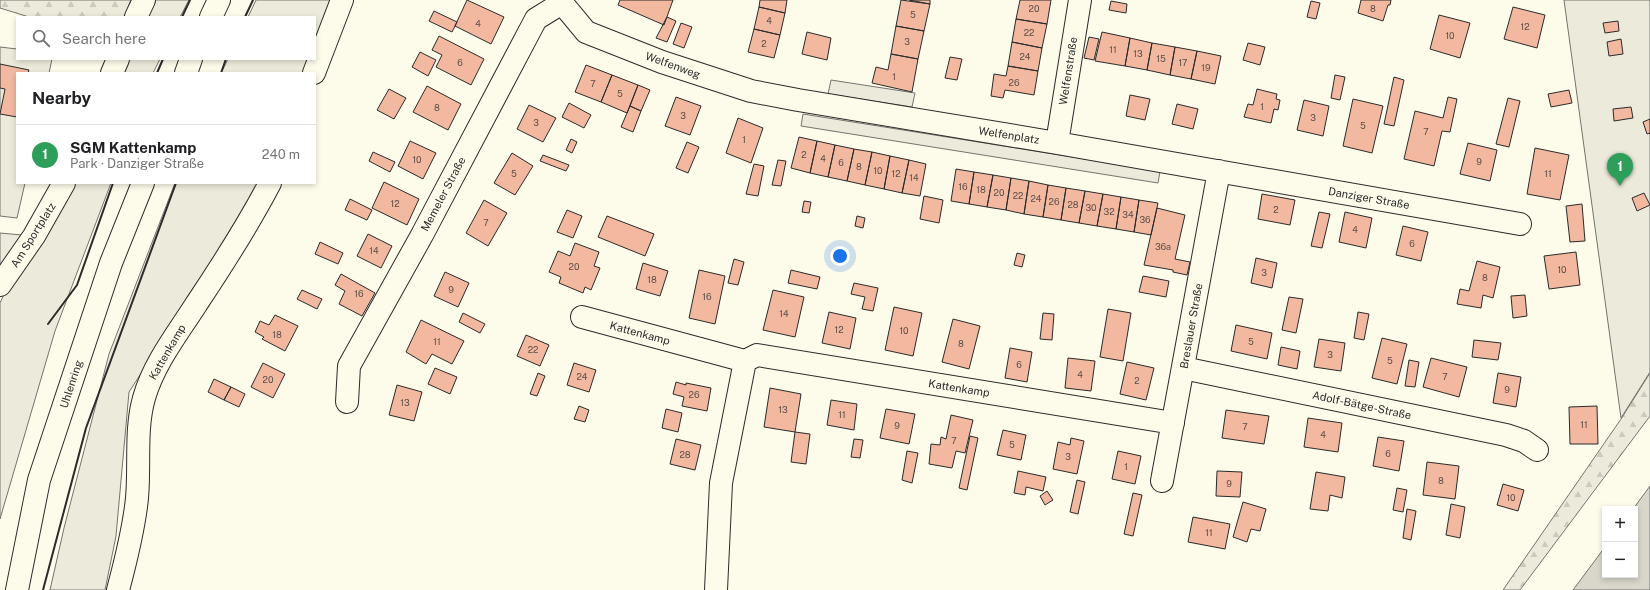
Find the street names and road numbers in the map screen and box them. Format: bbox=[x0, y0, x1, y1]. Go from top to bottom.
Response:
street label: Welfenstraße bbox=[1057, 36, 1079, 106]
street label: Welfenweg bbox=[644, 50, 702, 81]
street label: Welfenplatz bbox=[978, 124, 1040, 146]
street label: Memeler Straße bbox=[418, 155, 468, 233]
street label: Danziger Straße bbox=[1327, 185, 1411, 211]
street label: Am Sportplatz bbox=[8, 201, 58, 269]
street label: Breslauer Straße bbox=[1178, 282, 1204, 370]
street label: Kattenkamp bbox=[609, 319, 672, 347]
street label: Kattenkamp bbox=[146, 322, 188, 382]
street label: Uhlenring bbox=[58, 358, 84, 410]
street label: Kattenkamp bbox=[927, 377, 991, 399]
street label: Adolf-Bätge-Straße bbox=[1311, 389, 1413, 421]

